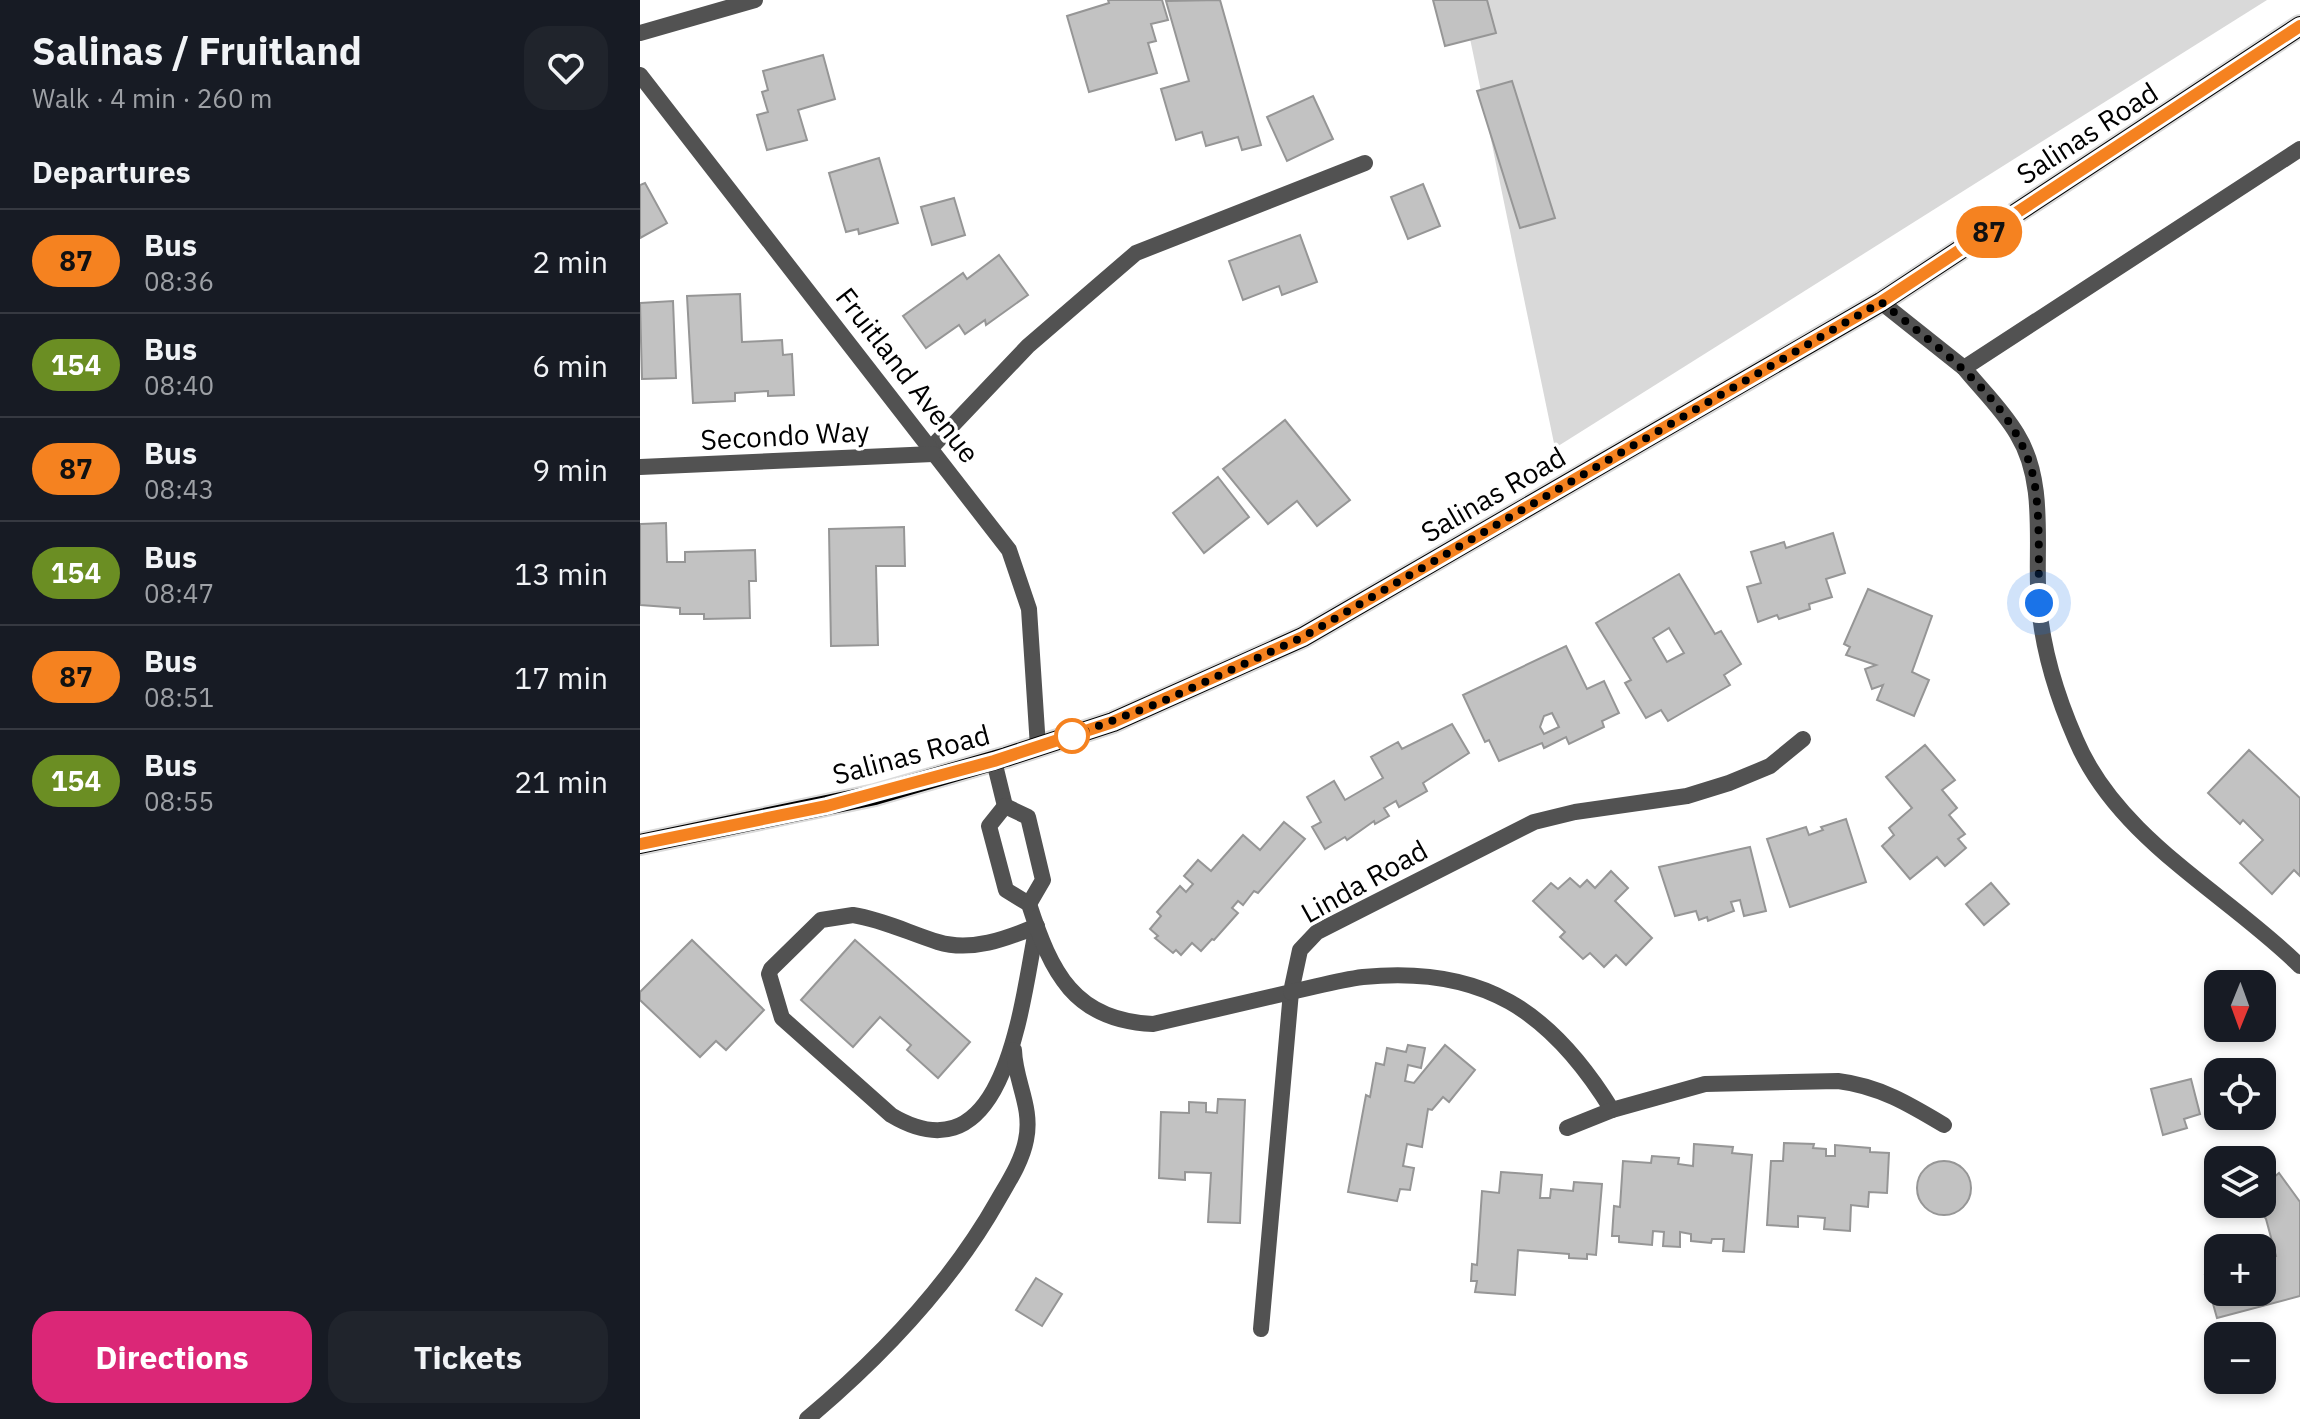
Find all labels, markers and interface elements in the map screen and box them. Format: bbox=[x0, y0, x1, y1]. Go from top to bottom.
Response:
text: Salinas / Fruitland bbox=[32, 26, 362, 75]
button: heart bbox=[524, 26, 608, 110]
street label: Salinas Road bbox=[2009, 74, 2165, 192]
text: Walk · 4 min · 260 m bbox=[32, 81, 272, 115]
text: Departures bbox=[32, 152, 191, 191]
line badge: 87 bbox=[1953, 206, 2025, 258]
text: 87 bbox=[1972, 213, 2006, 250]
text: Bus bbox=[144, 225, 197, 264]
text: 87 bbox=[59, 242, 93, 279]
text: 2 min bbox=[532, 242, 608, 281]
text: 08:36 bbox=[144, 264, 214, 298]
street label: Fruitland Avenue bbox=[828, 280, 988, 470]
text: Bus bbox=[144, 329, 197, 368]
text: 154 bbox=[51, 346, 101, 383]
text: 6 min bbox=[532, 346, 608, 385]
text: 08:40 bbox=[144, 368, 214, 402]
street label: Secondo Way bbox=[700, 412, 870, 458]
text: Bus bbox=[144, 433, 197, 472]
street label: Salinas Road bbox=[1414, 438, 1572, 550]
text: 87 bbox=[59, 450, 93, 487]
text: 9 min bbox=[532, 450, 608, 489]
text: 08:43 bbox=[144, 472, 214, 506]
text: Bus bbox=[144, 537, 197, 576]
text: 154 bbox=[51, 554, 101, 591]
text: 13 min bbox=[514, 554, 608, 593]
text: 08:47 bbox=[144, 576, 214, 610]
your location bbox=[2019, 583, 2059, 623]
text: Bus bbox=[144, 641, 197, 680]
text: 87 bbox=[59, 658, 93, 695]
text: 17 min bbox=[514, 658, 608, 697]
text: 08:51 bbox=[144, 680, 214, 714]
street label: Salinas Road bbox=[828, 715, 994, 793]
unlabelled marker bbox=[1055, 719, 1089, 753]
text: Bus bbox=[144, 745, 197, 784]
text: 154 bbox=[51, 762, 101, 799]
text: 21 min bbox=[514, 762, 608, 801]
text: 08:55 bbox=[144, 784, 214, 818]
street label: Linda Road bbox=[1294, 831, 1434, 931]
north arrow bbox=[2204, 970, 2276, 1042]
map controls bbox=[2204, 970, 2276, 1394]
button: locate bbox=[2204, 1058, 2276, 1130]
button: layers bbox=[2204, 1146, 2276, 1218]
button: + bbox=[2204, 1234, 2276, 1306]
button: Directions bbox=[32, 1311, 312, 1403]
button: Tickets bbox=[328, 1311, 608, 1403]
button: − bbox=[2204, 1322, 2276, 1394]

